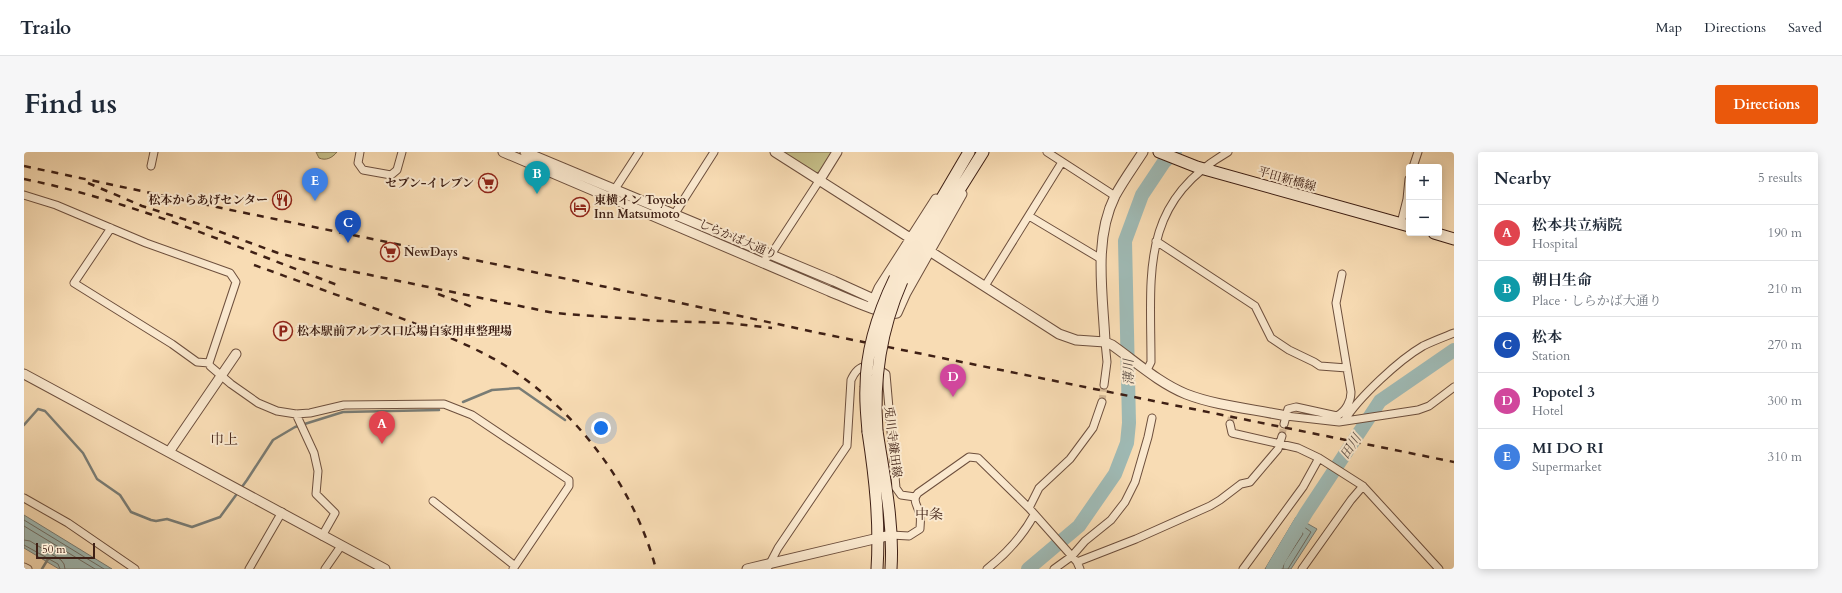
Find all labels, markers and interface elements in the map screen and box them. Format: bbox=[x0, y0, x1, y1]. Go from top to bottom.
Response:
text: Trailo bbox=[20, 15, 71, 41]
text: Map bbox=[1656, 18, 1682, 37]
text: Directions bbox=[1704, 18, 1766, 37]
text: Saved bbox=[1788, 18, 1822, 37]
text: Find us bbox=[24, 85, 117, 123]
button: Directions bbox=[1715, 85, 1818, 124]
pin: B bbox=[524, 161, 550, 194]
street label: 平田新橋線 bbox=[1256, 163, 1318, 195]
map controls bbox=[1406, 164, 1442, 236]
button: + bbox=[1406, 164, 1442, 200]
text: Nearby bbox=[1494, 167, 1551, 190]
pin: E bbox=[302, 168, 328, 201]
text: 5 results bbox=[1758, 169, 1802, 187]
supermarket icon: セブン-イレブン bbox=[477, 172, 499, 194]
place label: セブン-イレブン bbox=[385, 175, 474, 191]
restaurant icon: 松本からあげセンター bbox=[271, 189, 293, 211]
place label: 松本からあげセンター bbox=[148, 192, 268, 208]
place label: 東横イン Toyoko Inn Matsumoto bbox=[594, 192, 686, 222]
hotel icon: 東横イン Toyoko Inn Matsumoto bbox=[569, 196, 591, 218]
button: − bbox=[1406, 200, 1442, 236]
pin: C bbox=[335, 210, 361, 243]
street label: しらかば大通り bbox=[696, 215, 780, 263]
text: 松本共立病院 bbox=[1532, 215, 1622, 235]
text: A bbox=[1502, 224, 1512, 242]
text: 190 m bbox=[1768, 224, 1802, 242]
text: Hospital bbox=[1532, 235, 1578, 253]
supermarket icon: NewDays bbox=[379, 241, 401, 263]
place label: NewDays bbox=[404, 244, 458, 260]
text: 朝日生命 bbox=[1532, 270, 1592, 290]
text: B bbox=[1502, 280, 1512, 298]
text: 210 m bbox=[1768, 280, 1802, 298]
text: Place · しらかば大通り bbox=[1532, 292, 1662, 310]
parking icon: 松本駅前アルプス口広場自家用車整理場 bbox=[272, 320, 294, 342]
place label: 松本駅前アルプス口広場自家用車整理場 bbox=[297, 323, 512, 339]
text: 松本 bbox=[1532, 327, 1562, 347]
text: C bbox=[1502, 336, 1512, 354]
text: 270 m bbox=[1768, 336, 1802, 354]
text: Station bbox=[1532, 347, 1570, 365]
water label: 薄川 bbox=[1120, 357, 1138, 385]
pin: D bbox=[940, 364, 966, 397]
text: Popotel 3 bbox=[1532, 382, 1595, 402]
text: D bbox=[1501, 392, 1513, 410]
text: 300 m bbox=[1768, 392, 1802, 410]
text: Hotel bbox=[1532, 402, 1563, 420]
street label: 兎川寺鎌田線 bbox=[881, 405, 905, 479]
pin: A bbox=[369, 411, 395, 444]
your location bbox=[591, 418, 611, 438]
water label: 田川 bbox=[1336, 429, 1367, 462]
district label: 巾上 bbox=[210, 430, 238, 449]
text: MI DO RI bbox=[1532, 438, 1603, 458]
text: E bbox=[1503, 448, 1511, 466]
text: 310 m bbox=[1768, 448, 1802, 466]
text: Supermarket bbox=[1532, 458, 1602, 476]
district label: 中条 bbox=[915, 505, 943, 524]
scale bar bbox=[36, 541, 95, 560]
text: 50 m bbox=[42, 542, 66, 557]

